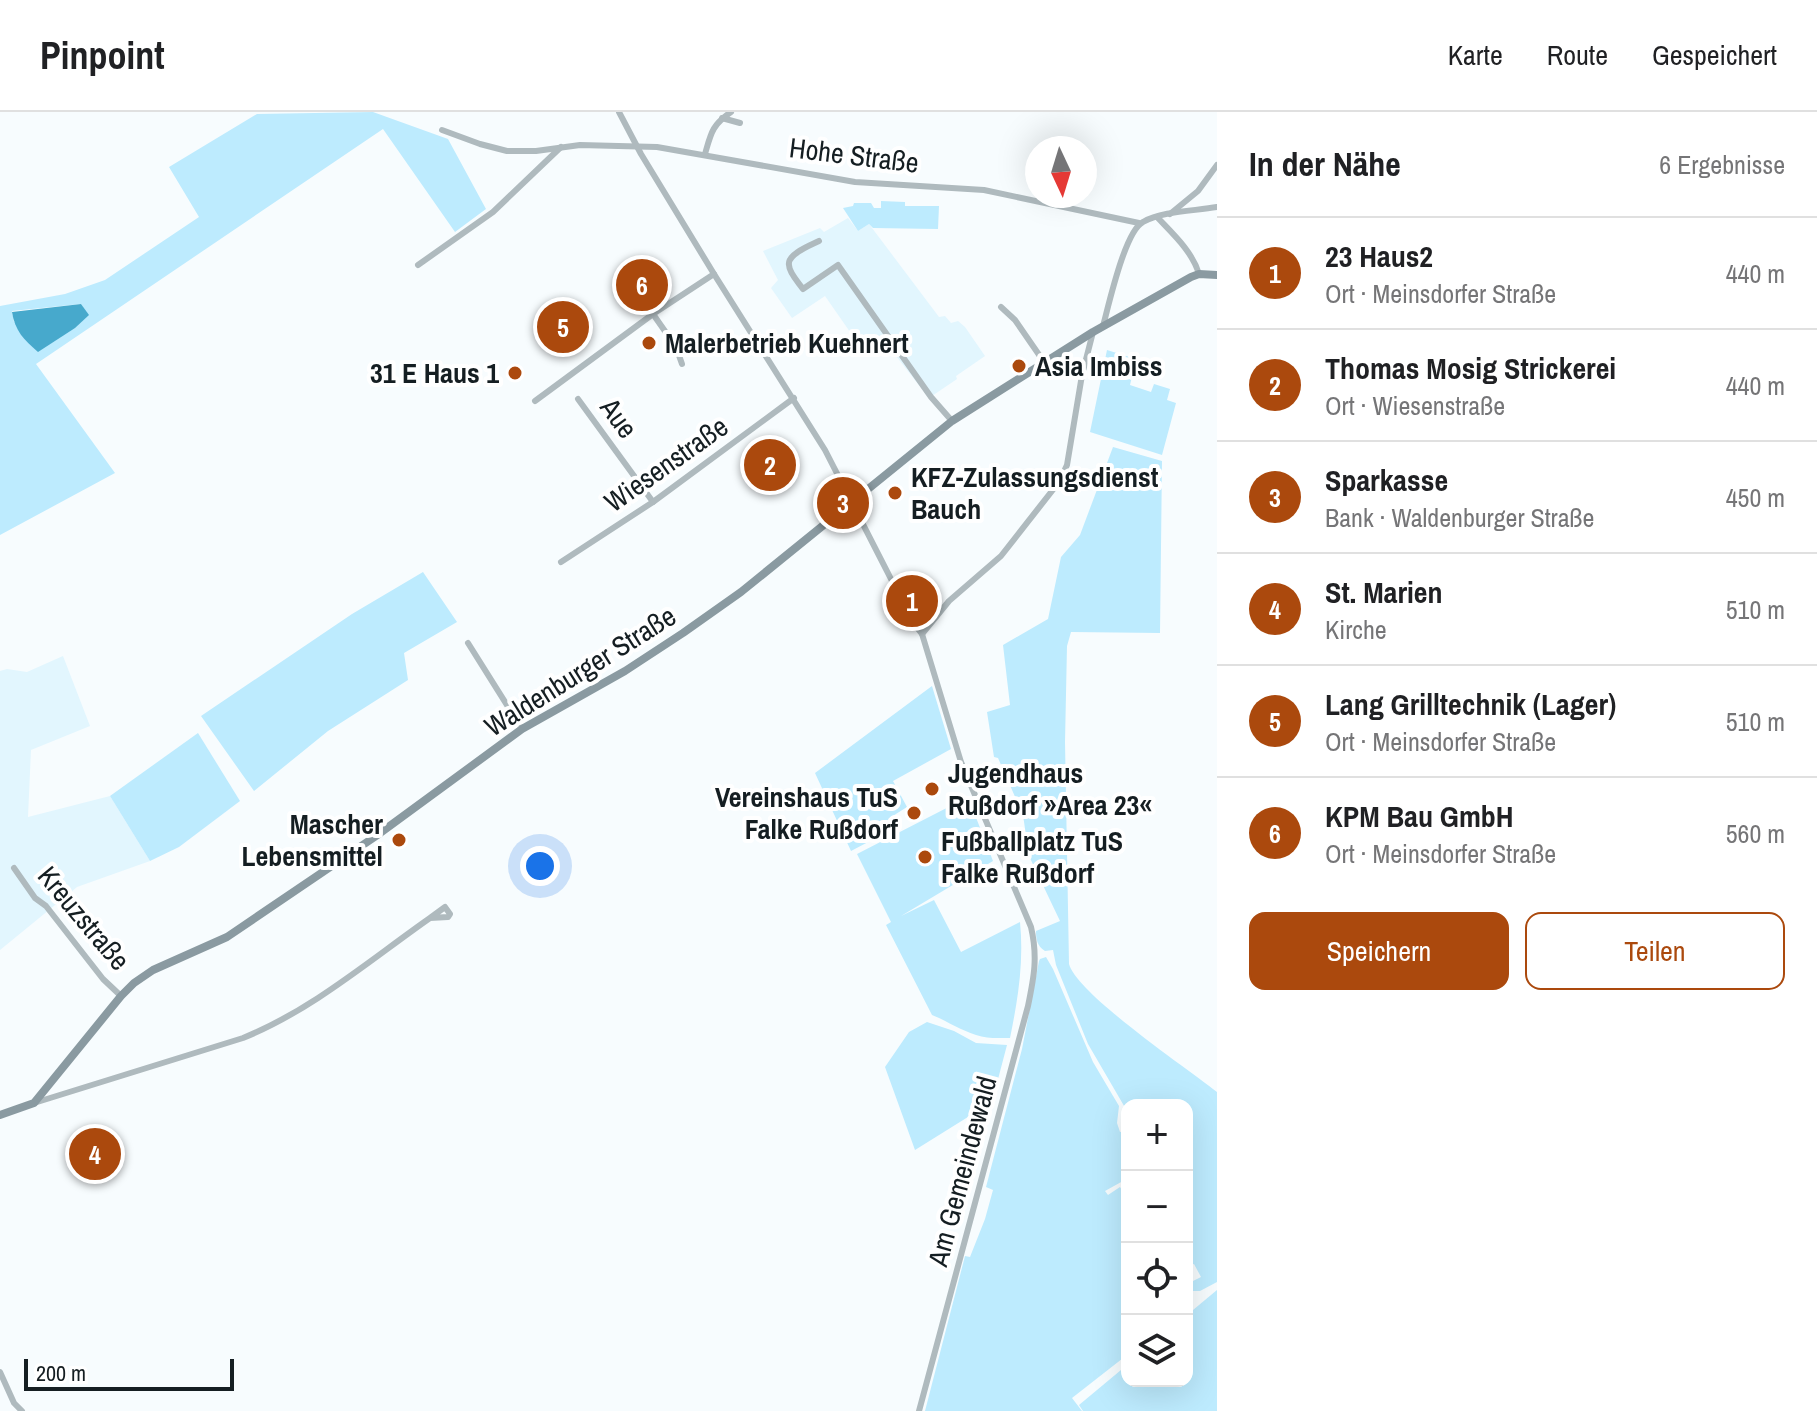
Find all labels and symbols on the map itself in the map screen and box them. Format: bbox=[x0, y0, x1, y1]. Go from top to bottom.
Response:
street label: Hohe Straße bbox=[787, 128, 921, 182]
north arrow bbox=[1025, 136, 1097, 208]
pin: 6 bbox=[616, 255, 668, 315]
pin: 5 bbox=[537, 297, 589, 357]
place label: Malerbetrieb Kuehnert bbox=[665, 324, 909, 362]
marker: Malerbetrieb Kuehnert bbox=[640, 334, 658, 352]
place label: Asia Imbiss bbox=[1035, 347, 1163, 385]
place label: 31 E Haus 1 bbox=[370, 354, 499, 392]
marker: Asia Imbiss bbox=[1010, 357, 1028, 375]
marker: 31 E Haus 1 bbox=[506, 364, 524, 382]
street label: Aue bbox=[591, 389, 646, 446]
street label: Wiesenstraße bbox=[597, 407, 735, 521]
pin: 2 bbox=[744, 435, 796, 495]
place label: KFZ-Zulassungsdienst Bauch bbox=[911, 458, 1159, 528]
pin: 3 bbox=[817, 473, 869, 533]
marker: KFZ-Zulassungsdienst Bauch bbox=[886, 484, 904, 502]
pin: 1 bbox=[886, 571, 938, 631]
street label: Waldenburger Straße bbox=[477, 597, 683, 745]
place label: Jugendhaus Rußdorf »Area 23« bbox=[948, 754, 1152, 824]
place label: Vereinshaus TuS Falke Rußdorf bbox=[715, 778, 898, 848]
marker: Jugendhaus Rußdorf »Area 23« bbox=[923, 780, 941, 798]
marker: Vereinshaus TuS Falke Rußdorf bbox=[905, 804, 923, 822]
place label: Mascher Lebensmittel bbox=[241, 805, 383, 875]
place label: Fußballplatz TuS Falke Rußdorf bbox=[941, 822, 1123, 892]
marker: Mascher Lebensmittel bbox=[390, 831, 408, 849]
your location bbox=[520, 846, 560, 886]
marker: Fußballplatz TuS Falke Rußdorf bbox=[916, 848, 934, 866]
street label: Kreuzstraße bbox=[29, 858, 139, 978]
street label: Am Gemeindewald bbox=[918, 1072, 1006, 1271]
pin: 4 bbox=[69, 1124, 121, 1184]
scale bar bbox=[24, 1355, 234, 1391]

